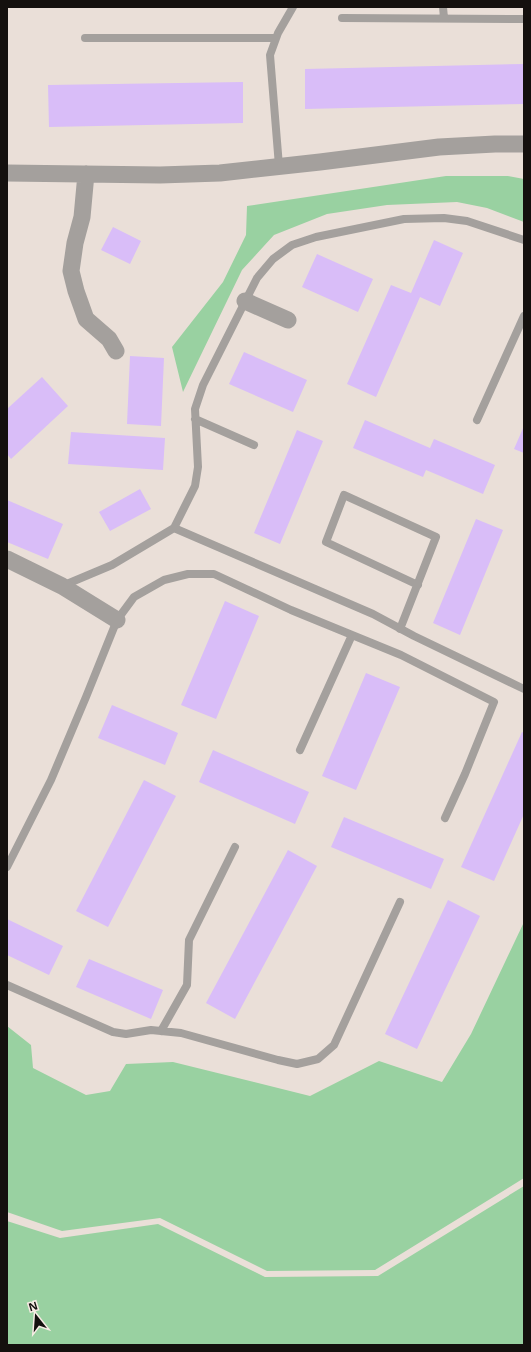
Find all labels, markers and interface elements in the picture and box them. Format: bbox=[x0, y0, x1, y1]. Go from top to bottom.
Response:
north arrow bbox=[16, 1296, 56, 1336]
text: N bbox=[26, 1297, 39, 1314]

